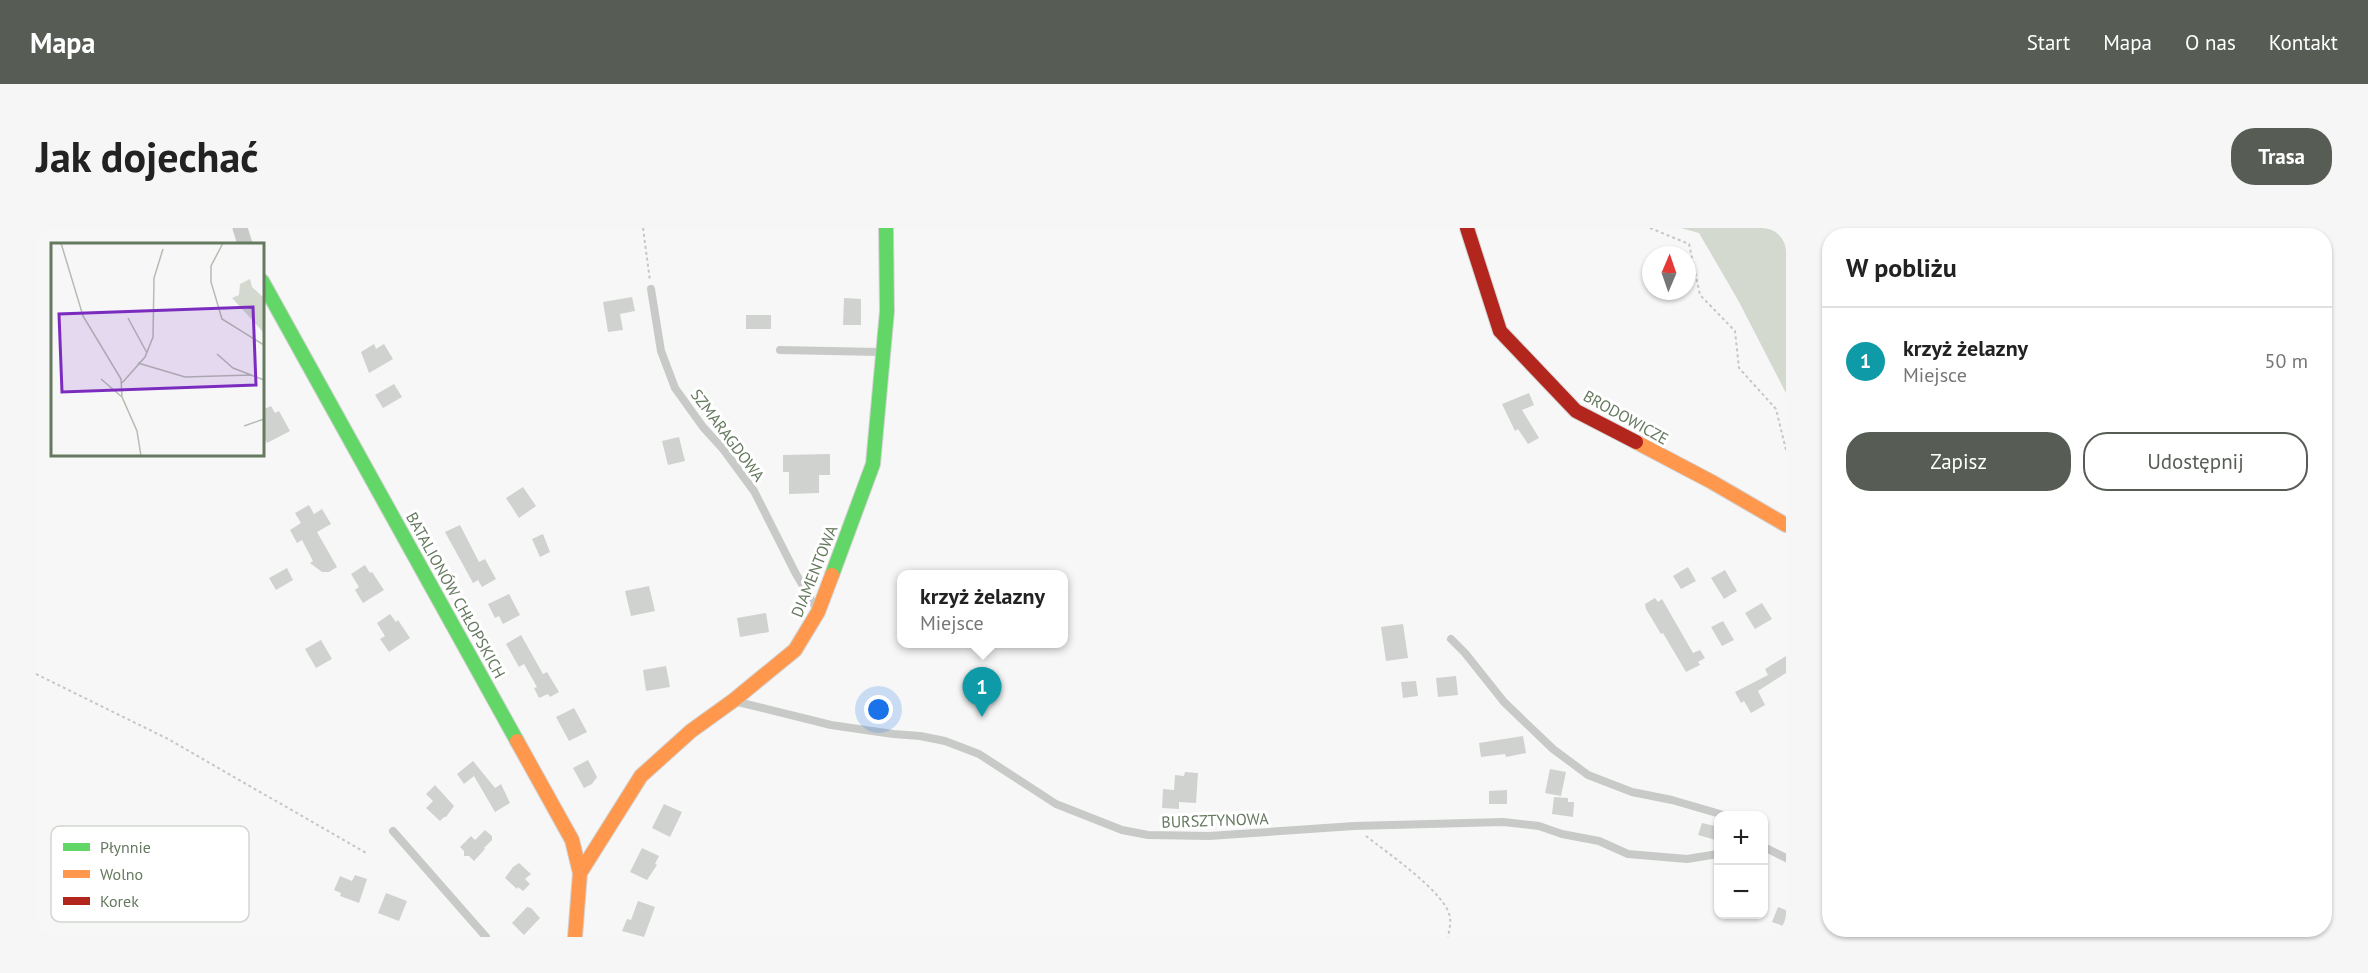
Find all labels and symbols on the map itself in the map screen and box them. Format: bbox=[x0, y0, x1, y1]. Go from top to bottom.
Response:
inset map bbox=[51, 243, 264, 456]
north arrow bbox=[1642, 246, 1696, 300]
street label: SZMARAGDOWA bbox=[687, 385, 770, 486]
street label: BRODOWICZE bbox=[1580, 385, 1672, 449]
street label: BATALIONÓW CHŁOPSKICH bbox=[402, 508, 510, 682]
street label: DIAMENTOWA bbox=[786, 522, 842, 620]
pin: 1 bbox=[962, 668, 1002, 717]
your location bbox=[864, 695, 893, 724]
street label: BURSZTYNOWA bbox=[1161, 808, 1270, 832]
legend bbox=[51, 826, 249, 922]
text: Płynnie bbox=[100, 837, 151, 857]
text: Wolno bbox=[100, 864, 143, 884]
text: Korek bbox=[100, 891, 139, 911]

